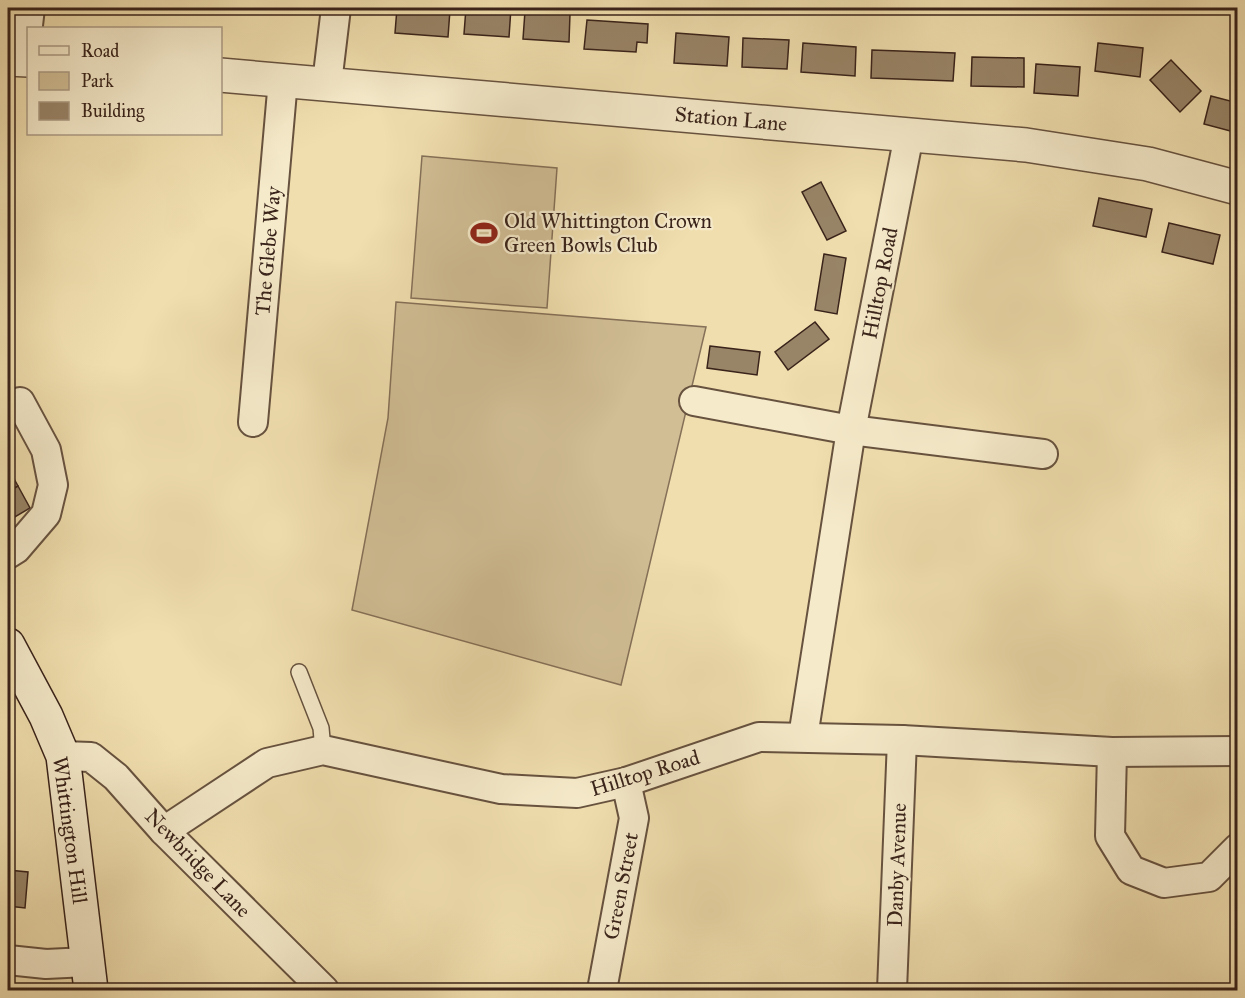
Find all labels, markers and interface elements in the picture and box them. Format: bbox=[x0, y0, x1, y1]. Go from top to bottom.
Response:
legend bbox=[27, 27, 222, 135]
text: Road bbox=[81, 40, 119, 62]
text: Park bbox=[81, 70, 114, 92]
text: Building bbox=[81, 100, 145, 123]
street label: Station Lane bbox=[674, 101, 788, 137]
street label: The Glebe Way bbox=[249, 184, 287, 317]
place label: Old Whittington Crown Green Bowls Club bbox=[504, 208, 712, 258]
sports icon: Old Whittington Crown Green Bowls Club bbox=[469, 218, 499, 248]
street label: Hilltop Road bbox=[856, 225, 904, 341]
street label: Hilltop Road bbox=[587, 744, 703, 802]
street label: Whittington Hill bbox=[47, 755, 93, 906]
street label: Danby Avenue bbox=[882, 802, 912, 927]
street label: Newbridge Lane bbox=[139, 803, 257, 923]
street label: Green Street bbox=[598, 830, 644, 942]

